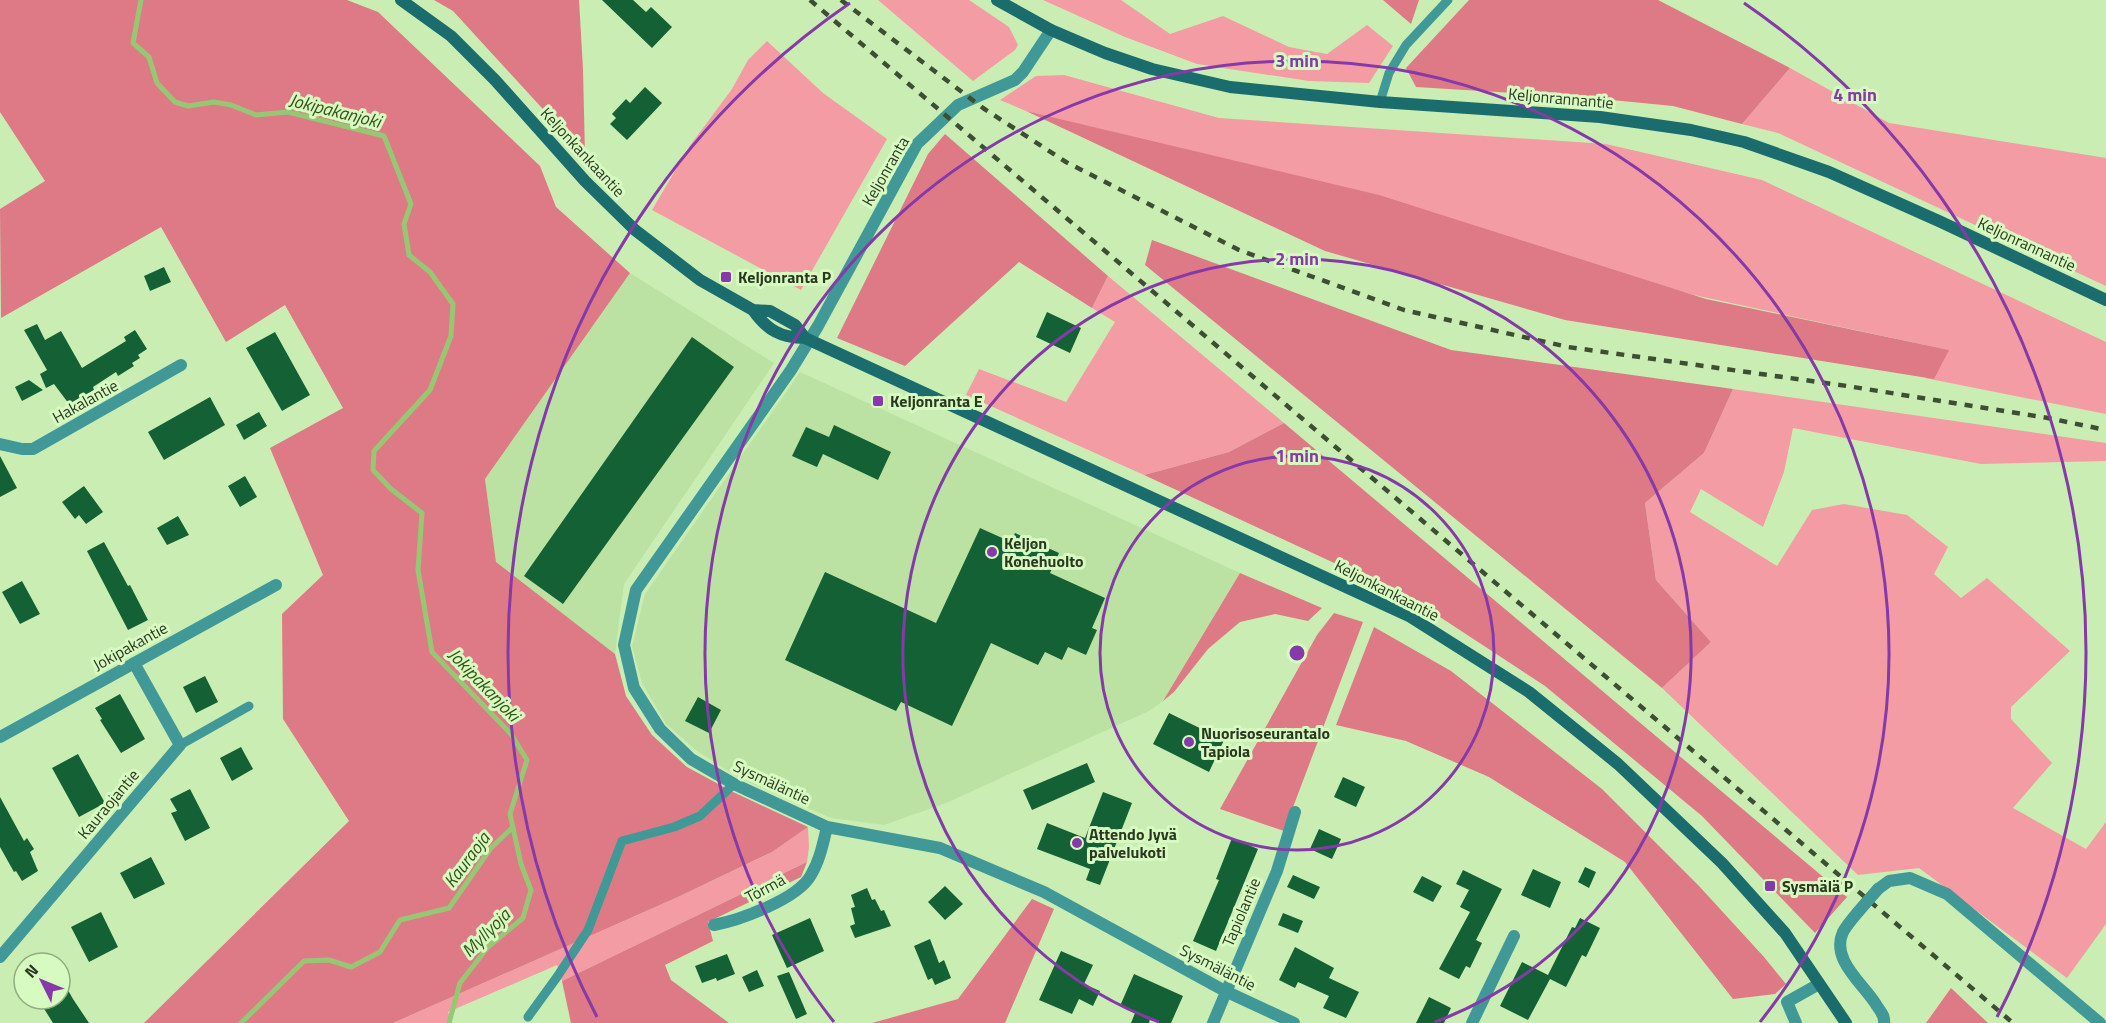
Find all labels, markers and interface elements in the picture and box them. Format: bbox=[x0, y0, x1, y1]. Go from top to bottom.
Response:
text: 3 min bbox=[1275, 47, 1319, 74]
street label: Keljonrannantie bbox=[1507, 81, 1615, 115]
text: 4 min bbox=[1833, 81, 1877, 108]
water label: Jokipakanjoki bbox=[287, 86, 386, 135]
street label: Keljonkankaantie bbox=[535, 102, 631, 202]
street label: Keljonranta bbox=[855, 132, 915, 210]
street label: Keljonrannantie bbox=[1974, 211, 2080, 277]
text: 2 min bbox=[1275, 245, 1319, 272]
place label: Keljonranta P bbox=[738, 265, 832, 289]
marker: Keljonranta P bbox=[719, 270, 733, 284]
street label: Hakalantie bbox=[48, 373, 122, 429]
place label: Keljonranta E bbox=[890, 389, 983, 413]
marker: Keljonranta E bbox=[871, 394, 885, 408]
text: 1 min bbox=[1275, 442, 1319, 469]
place label: Keljon Konehuolto bbox=[1004, 531, 1084, 573]
marker: Keljon Konehuolto bbox=[985, 545, 999, 559]
street label: Keljonkankaantie bbox=[1330, 553, 1444, 627]
street label: Jokipakantie bbox=[88, 616, 172, 676]
water label: Jokipakanjoki bbox=[442, 642, 528, 729]
centre of rings bbox=[1287, 643, 1307, 663]
place label: Nuorisoseurantalo Tapiola bbox=[1201, 721, 1330, 763]
marker: Nuorisoseurantalo Tapiola bbox=[1182, 735, 1196, 749]
street label: Sysmäläntie bbox=[730, 754, 814, 810]
street label: Kauraojantie bbox=[72, 764, 144, 844]
place label: Attendo Jyvä palvelukoti bbox=[1089, 822, 1177, 864]
water label: Kauraoja bbox=[437, 826, 497, 893]
marker: Attendo Jyvä palvelukoti bbox=[1070, 836, 1084, 850]
street label: Törmä bbox=[741, 867, 789, 909]
street label: Tapiolantie bbox=[1216, 874, 1266, 950]
place label: Sysmälä P bbox=[1782, 874, 1854, 898]
marker: Sysmälä P bbox=[1763, 879, 1777, 893]
water label: Myllyoja bbox=[455, 901, 517, 963]
street label: Sysmäläntie bbox=[1176, 938, 1260, 996]
north arrow bbox=[12, 951, 72, 1011]
text: N bbox=[18, 959, 44, 983]

